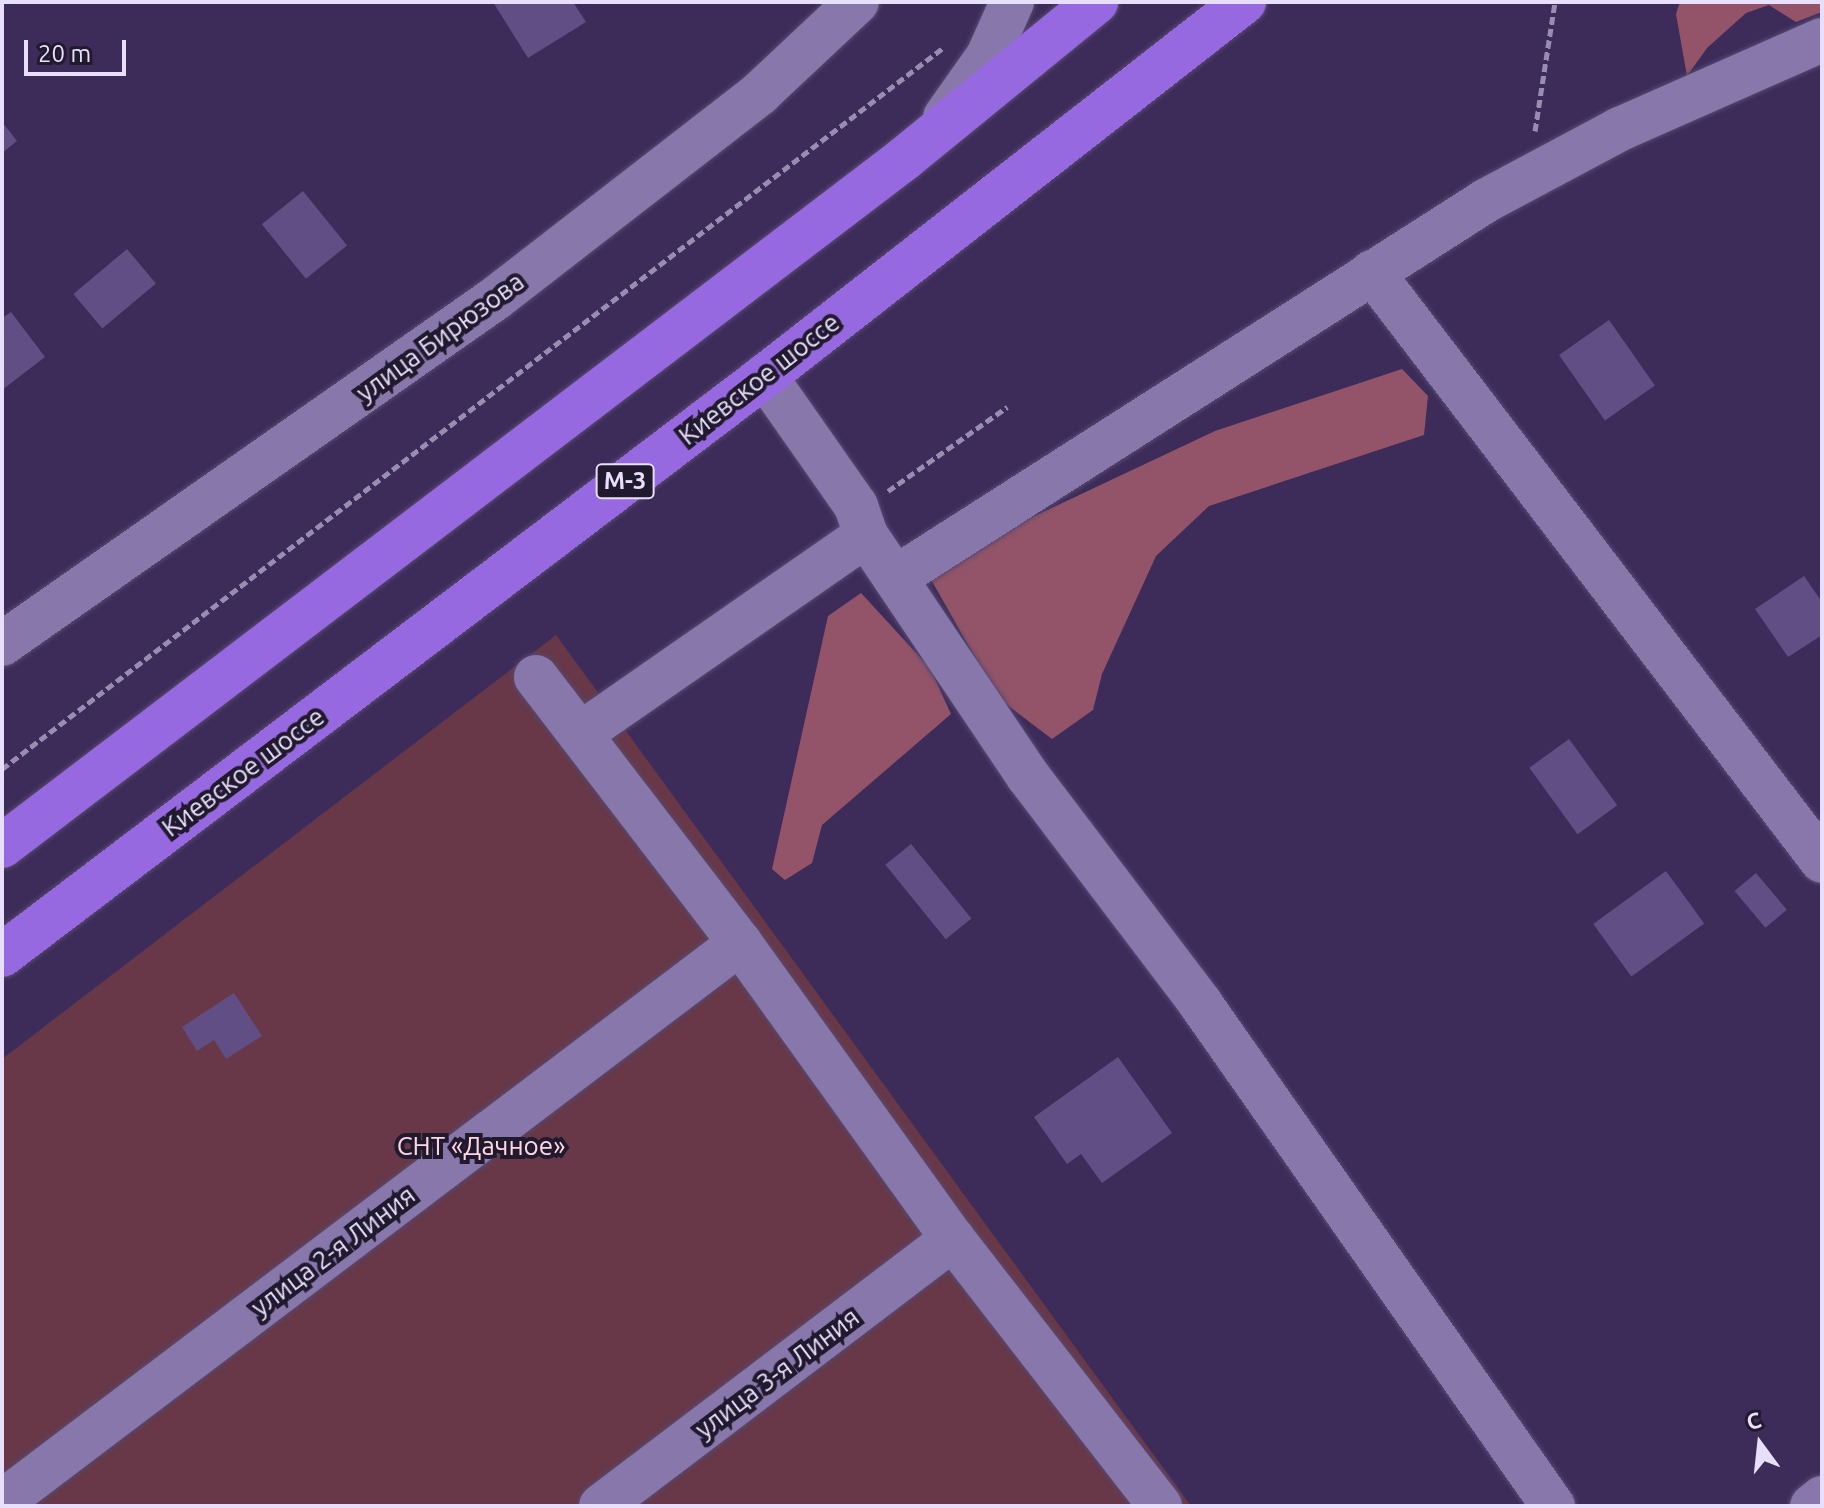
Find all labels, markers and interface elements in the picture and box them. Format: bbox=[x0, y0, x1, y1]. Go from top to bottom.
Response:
scale bar bbox=[28, 24, 130, 74]
text: 20 m bbox=[38, 40, 91, 67]
street label: улица Бирюзова bbox=[350, 266, 530, 408]
street label: Киевское шоссе bbox=[672, 307, 846, 451]
road number: М-3 bbox=[595, 461, 655, 501]
street label: Киевское шоссе bbox=[156, 701, 330, 843]
park label: СНТ «Дачное» bbox=[397, 1130, 565, 1162]
street label: улица 2-я Линия bbox=[245, 1179, 421, 1323]
street label: улица 3-я Линия bbox=[689, 1301, 865, 1445]
north arrow bbox=[1720, 1404, 1800, 1484]
text: С bbox=[1744, 1406, 1764, 1434]

